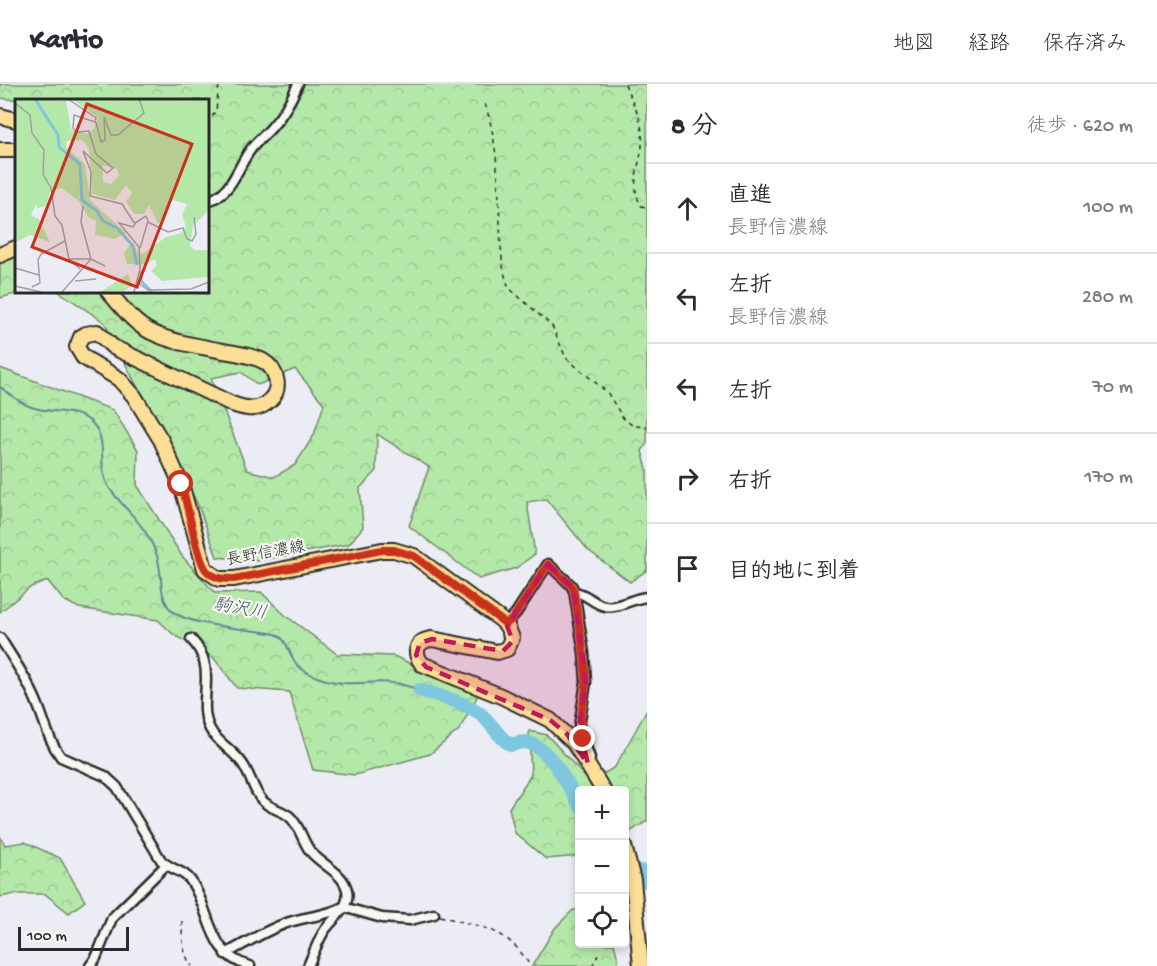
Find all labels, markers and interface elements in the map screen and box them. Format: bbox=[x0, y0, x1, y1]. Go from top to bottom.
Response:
text: Kartio bbox=[30, 25, 103, 58]
text: 地図 bbox=[893, 33, 935, 58]
text: 経路 bbox=[968, 33, 1010, 58]
text: 保存済み bbox=[1043, 33, 1127, 58]
inset map bbox=[15, 99, 208, 292]
text: 8 分 bbox=[671, 113, 717, 144]
text: 徒歩 · 620 m bbox=[1027, 116, 1133, 139]
text: 直進 bbox=[728, 184, 772, 210]
icon: ahead bbox=[671, 192, 704, 225]
text: 100 m bbox=[1083, 197, 1133, 220]
text: 長野信濃線 bbox=[728, 218, 828, 241]
text: 左折 bbox=[728, 274, 772, 300]
icon: left bbox=[671, 282, 704, 315]
text: 280 m bbox=[1082, 287, 1133, 310]
text: 長野信濃線 bbox=[728, 308, 828, 331]
icon: left bbox=[671, 372, 704, 405]
text: 70 m bbox=[1092, 377, 1133, 400]
text: 左折 bbox=[728, 380, 772, 406]
icon: right bbox=[671, 462, 704, 495]
text: 170 m bbox=[1084, 467, 1133, 490]
route start bbox=[167, 470, 193, 496]
text: 右折 bbox=[728, 470, 772, 496]
street label: 長野信濃線 bbox=[225, 537, 307, 571]
icon: arrive bbox=[671, 552, 704, 585]
text: 目的地に到着 bbox=[728, 560, 860, 586]
water label: 駒沢川 bbox=[212, 594, 269, 625]
route end bbox=[569, 725, 595, 751]
map controls bbox=[575, 786, 629, 948]
button: + bbox=[575, 786, 629, 840]
button: − bbox=[575, 840, 629, 894]
button: locate bbox=[575, 894, 629, 948]
scale bar bbox=[18, 924, 129, 952]
text: 100 m bbox=[27, 928, 67, 947]

